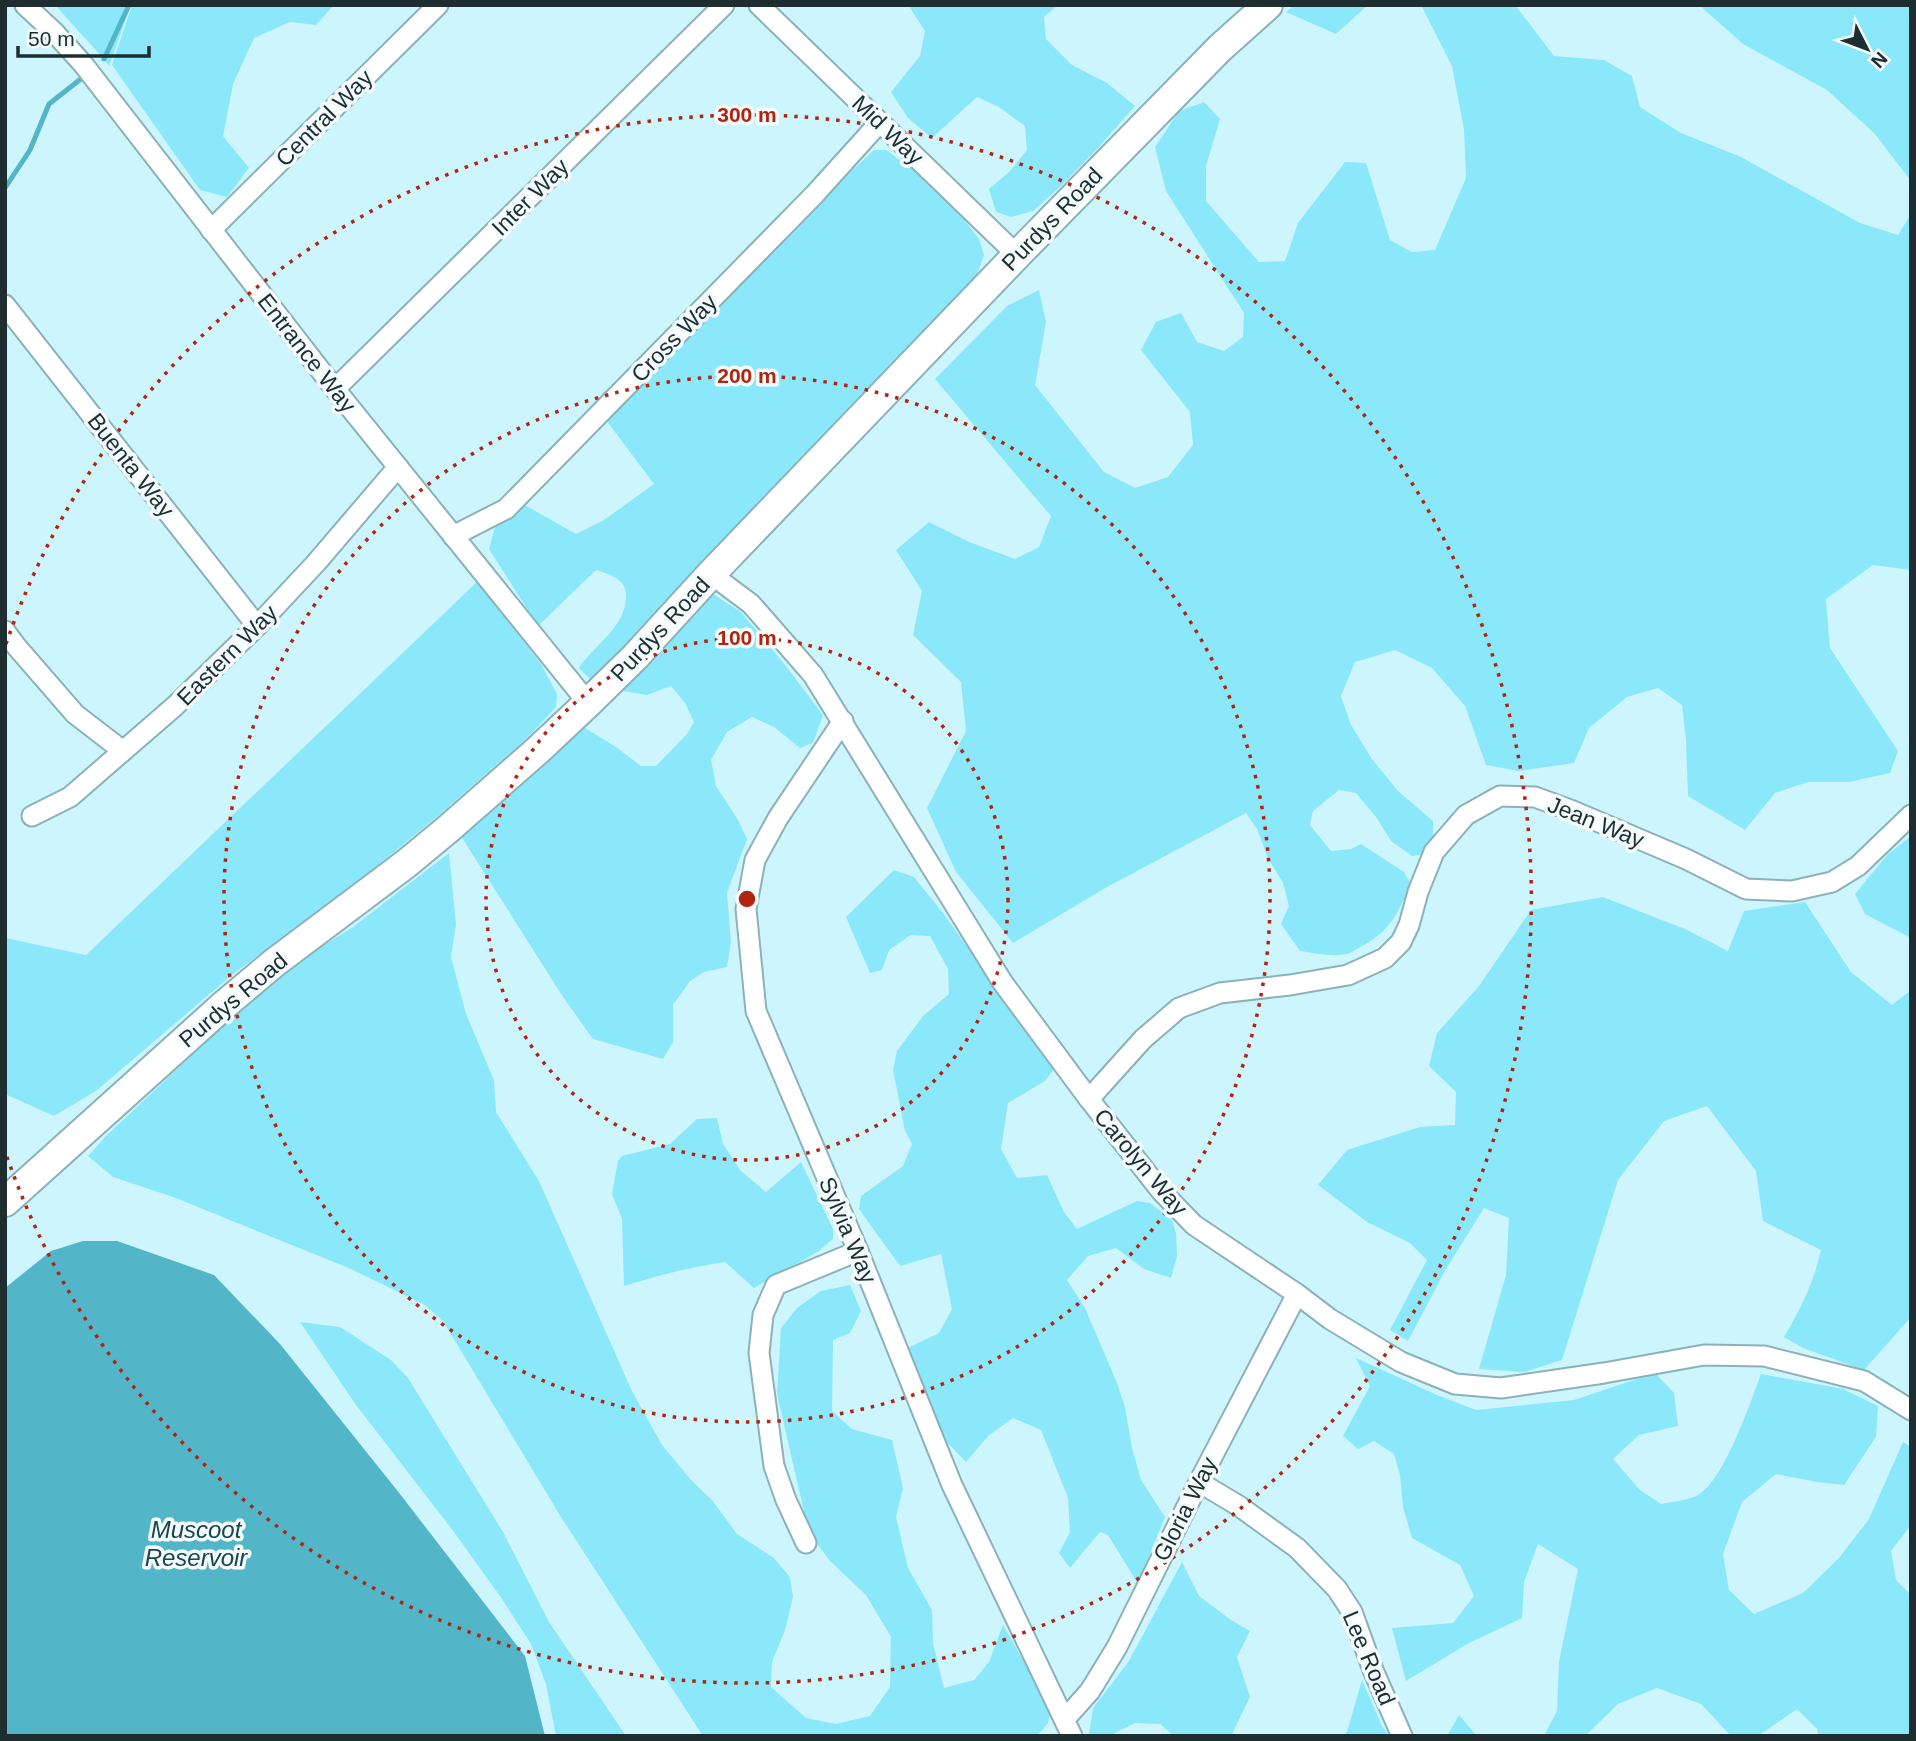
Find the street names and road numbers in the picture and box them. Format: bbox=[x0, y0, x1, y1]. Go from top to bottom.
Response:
street label: Central Way bbox=[270, 64, 378, 172]
street label: Mid Way bbox=[847, 90, 929, 170]
street label: Inter Way bbox=[486, 153, 574, 241]
street label: Purdys Road bbox=[996, 162, 1108, 276]
street label: Entrance Way bbox=[253, 288, 362, 418]
street label: Cross Way bbox=[626, 288, 722, 387]
street label: Buenta Way bbox=[82, 408, 180, 522]
street label: Purdys Road bbox=[605, 572, 715, 686]
street label: Eastern Way bbox=[172, 599, 283, 710]
street label: Jean Way bbox=[1544, 791, 1648, 853]
street label: Purdys Road bbox=[174, 947, 292, 1053]
street label: Carolyn Way bbox=[1089, 1104, 1193, 1221]
street label: Sylvia Way bbox=[814, 1173, 882, 1287]
street label: Gloria Way bbox=[1148, 1452, 1222, 1565]
street label: Lee Road bbox=[1338, 1607, 1400, 1709]

